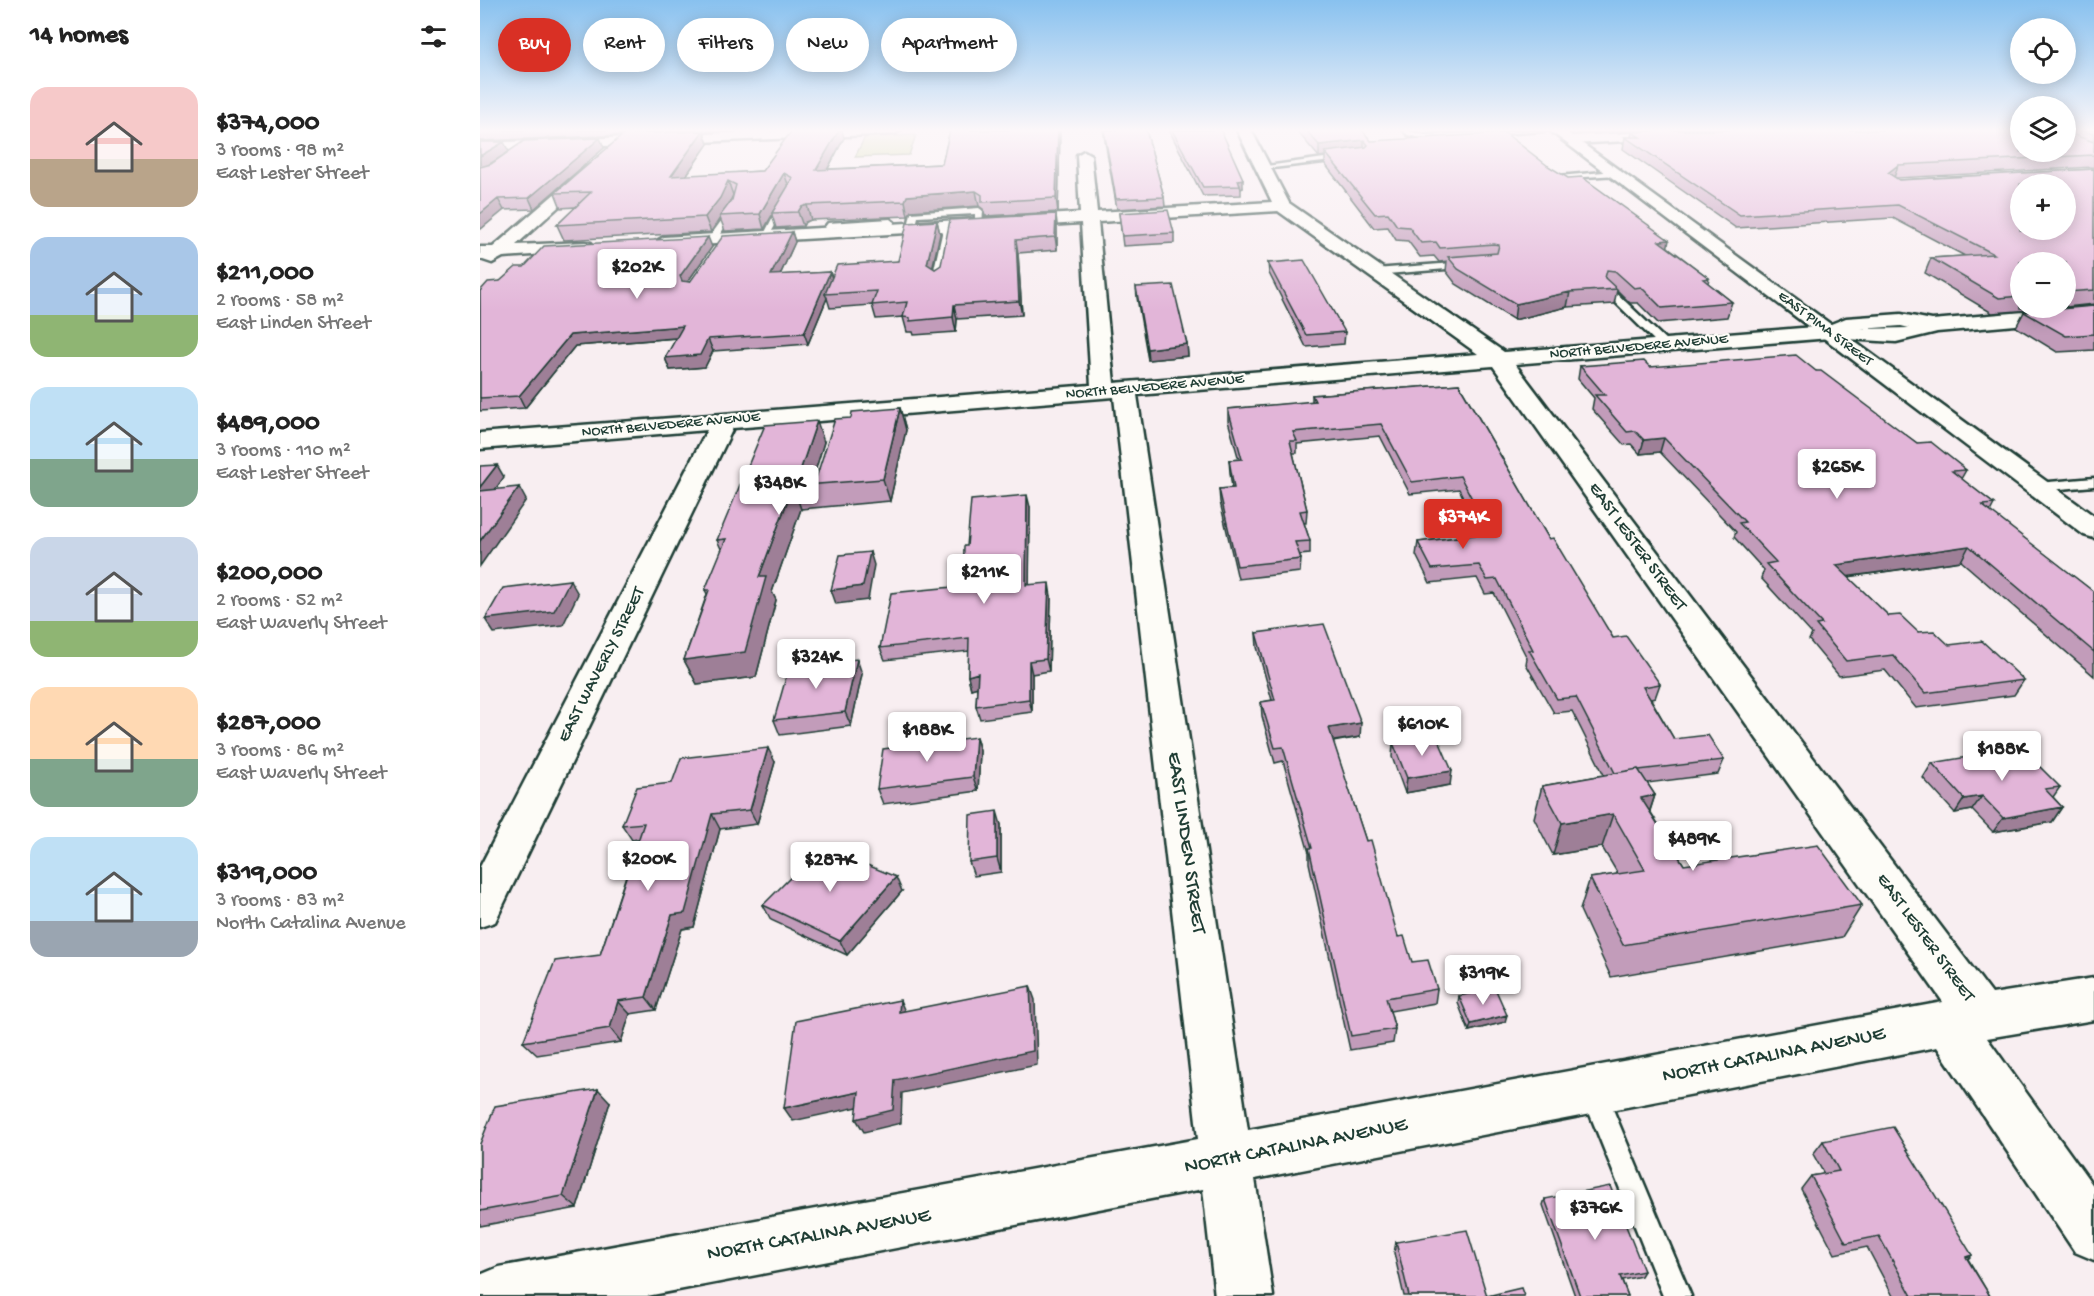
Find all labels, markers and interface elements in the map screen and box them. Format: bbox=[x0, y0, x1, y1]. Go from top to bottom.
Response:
chip: Buy bbox=[498, 18, 571, 72]
chip: Rent bbox=[583, 18, 665, 72]
chip: Filters bbox=[677, 18, 774, 72]
chip: New bbox=[786, 18, 869, 72]
chip: Apartment bbox=[881, 18, 1017, 72]
map controls bbox=[2010, 18, 2076, 318]
button: locate bbox=[2010, 18, 2076, 84]
icon: filters bbox=[417, 20, 450, 53]
text: 14 homes bbox=[30, 21, 128, 52]
button: layers bbox=[2010, 96, 2076, 162]
text: $374,000 bbox=[216, 109, 319, 140]
icon: home bbox=[78, 111, 150, 183]
text: 3 rooms · 98 m² bbox=[216, 140, 344, 163]
text: East Lester Street bbox=[216, 163, 368, 186]
button: + bbox=[2010, 174, 2076, 240]
pin: $202K bbox=[595, 249, 679, 300]
button: − bbox=[2010, 252, 2076, 318]
text: $202K bbox=[612, 257, 662, 280]
text: $211,000 bbox=[216, 259, 314, 290]
icon: home bbox=[78, 261, 150, 333]
street label: EAST PIMA STREET bbox=[1774, 287, 1877, 371]
text: 2 rooms · 58 m² bbox=[216, 290, 344, 313]
text: East Linden Street bbox=[216, 313, 371, 336]
street label: NORTH BELVEDERE AVENUE bbox=[1549, 330, 1730, 364]
street label: NORTH BELVEDERE AVENUE bbox=[1065, 370, 1246, 404]
street label: NORTH BELVEDERE AVENUE bbox=[581, 408, 762, 442]
text: $489,000 bbox=[216, 409, 320, 440]
icon: home bbox=[78, 411, 150, 483]
text: 3 rooms · 110 m² bbox=[216, 440, 351, 463]
pin: $265K bbox=[1795, 449, 1879, 500]
text: $265K bbox=[1812, 457, 1862, 480]
text: East Lester Street bbox=[216, 463, 368, 486]
pin: $348K bbox=[737, 465, 821, 516]
text: $348K bbox=[754, 473, 804, 496]
street label: EAST LESTER STREET bbox=[1583, 479, 1691, 616]
pin: $374K bbox=[1421, 499, 1505, 550]
text: $374K bbox=[1438, 507, 1488, 530]
pin: $211K bbox=[942, 554, 1026, 605]
text: $200,000 bbox=[216, 559, 322, 590]
icon: home bbox=[78, 561, 150, 633]
text: $211K bbox=[961, 562, 1007, 585]
street label: EAST WAVERLY STREET bbox=[554, 583, 651, 746]
text: 2 rooms · 52 m² bbox=[216, 590, 343, 613]
text: East Waverly Street bbox=[216, 613, 386, 636]
pin: $324K bbox=[774, 639, 858, 690]
text: $324K bbox=[791, 647, 841, 670]
pin: $610K bbox=[1380, 706, 1464, 757]
text: $287,000 bbox=[216, 709, 321, 740]
icon: home bbox=[78, 711, 150, 783]
pin: $188K bbox=[885, 712, 969, 763]
text: $610K bbox=[1397, 714, 1447, 737]
text: $188K bbox=[902, 720, 952, 743]
pin: $188K bbox=[1960, 731, 2044, 782]
text: $188K bbox=[1977, 739, 2027, 762]
text: 3 rooms · 86 m² bbox=[216, 740, 344, 763]
street label: EAST LINDEN STREET bbox=[1160, 751, 1210, 936]
text: East Waverly Street bbox=[216, 763, 386, 786]
pin: $489K bbox=[1651, 821, 1735, 872]
text: $489K bbox=[1668, 829, 1718, 852]
pin: $200K bbox=[606, 841, 690, 892]
pin: $287K bbox=[788, 842, 872, 893]
text: $200K bbox=[622, 849, 674, 872]
text: $287K bbox=[804, 850, 856, 873]
text: $319,000 bbox=[216, 859, 317, 890]
icon: home bbox=[78, 861, 150, 933]
street label: EAST LESTER STREET bbox=[1871, 870, 1979, 1007]
text: 3 rooms · 83 m² bbox=[216, 890, 344, 913]
text: North Catalina Avenue bbox=[216, 913, 406, 936]
pin: $319K bbox=[1441, 955, 1525, 1006]
text: $319K bbox=[1459, 963, 1507, 986]
street label: NORTH CATALINA AVENUE bbox=[1660, 1022, 1888, 1090]
street label: NORTH CATALINA AVENUE bbox=[1182, 1113, 1410, 1181]
pin: $376K bbox=[1553, 1190, 1637, 1241]
text: $376K bbox=[1570, 1198, 1620, 1221]
street label: NORTH CATALINA AVENUE bbox=[705, 1204, 934, 1268]

